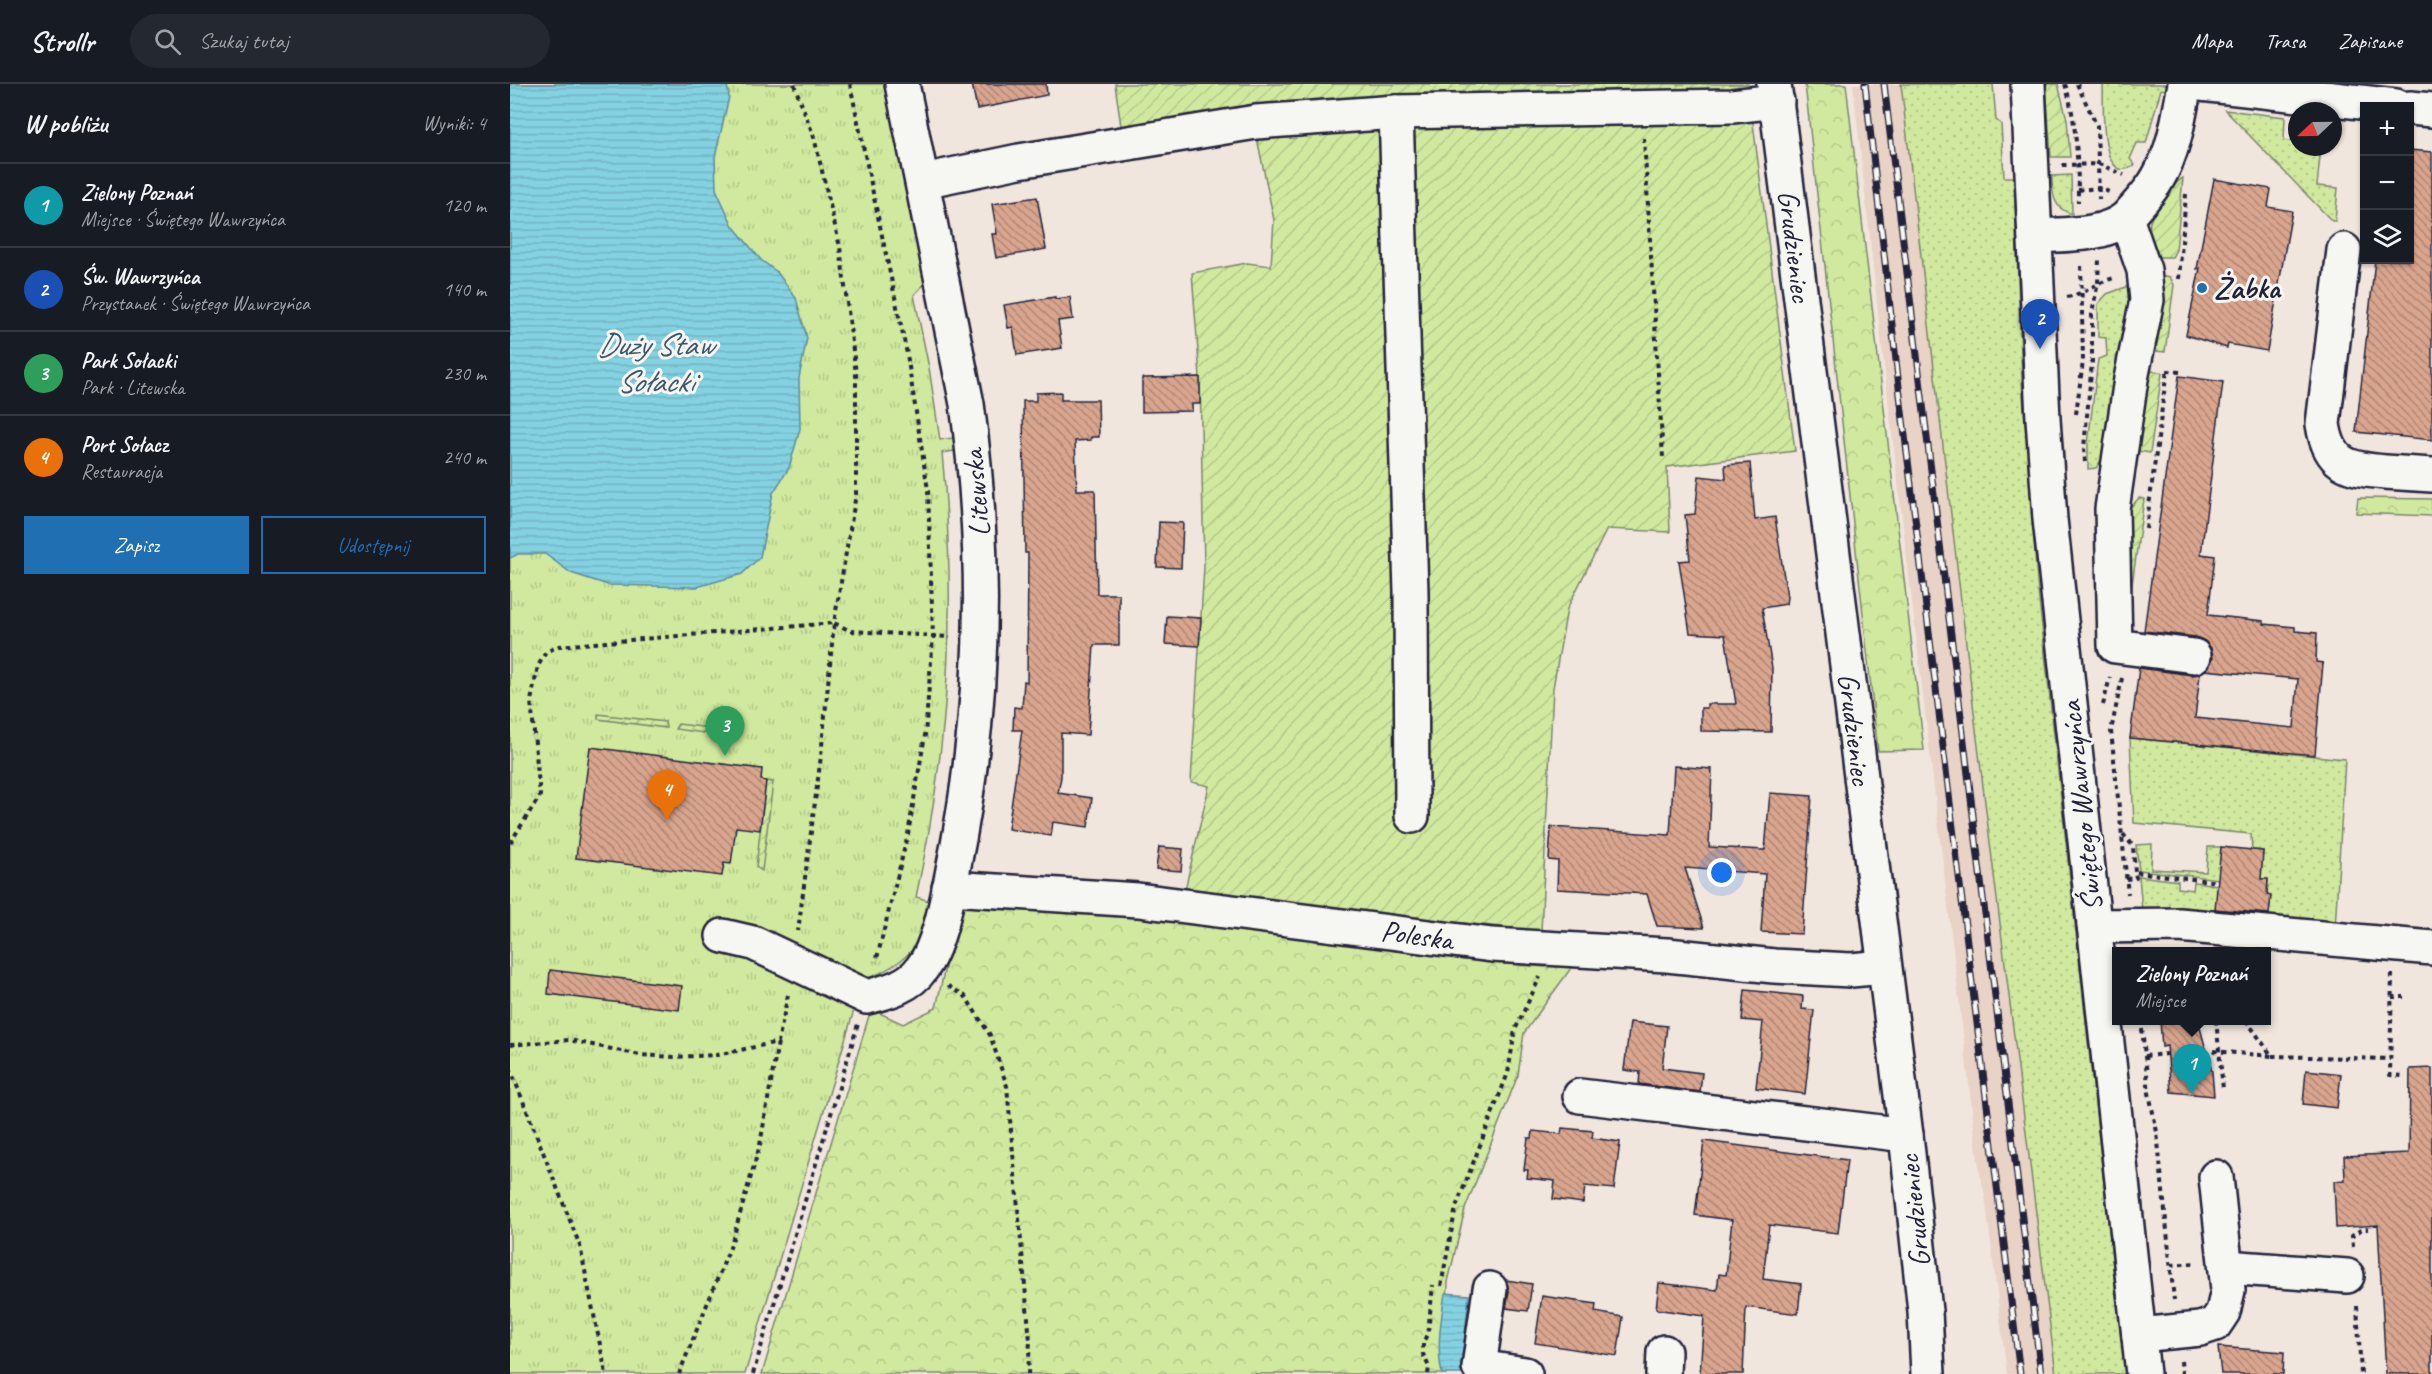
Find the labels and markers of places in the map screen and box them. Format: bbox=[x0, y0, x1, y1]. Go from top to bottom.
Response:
place label: Żabka bbox=[2214, 269, 2283, 307]
marker: Żabka bbox=[2195, 281, 2209, 295]
pin: 2 bbox=[2020, 300, 2060, 349]
pin: 3 bbox=[706, 706, 744, 756]
pin: 4 bbox=[648, 770, 686, 820]
pin: 1 bbox=[2172, 1044, 2212, 1094]

